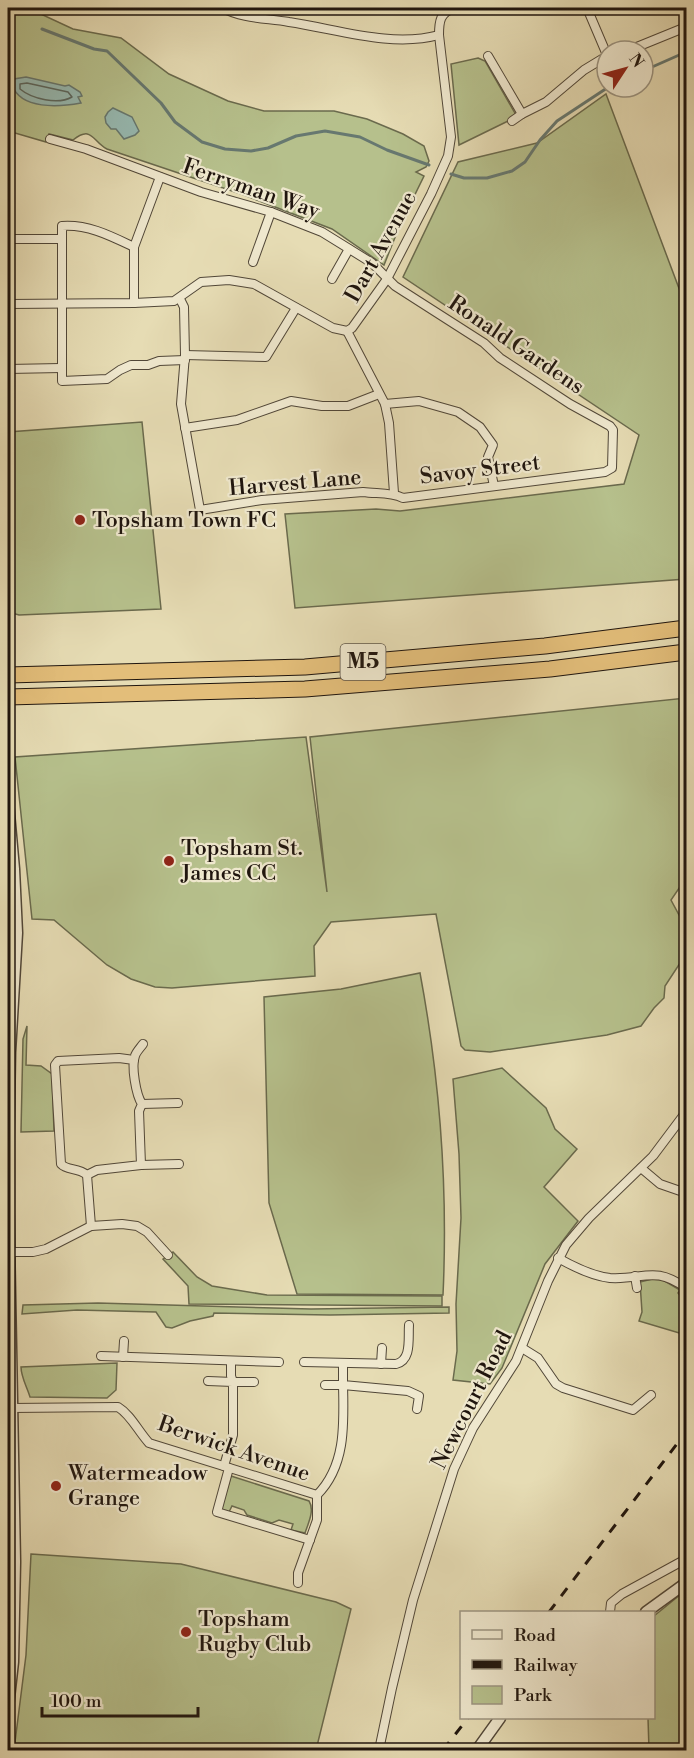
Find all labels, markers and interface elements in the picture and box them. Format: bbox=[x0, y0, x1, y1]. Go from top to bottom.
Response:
north arrow bbox=[595, 39, 655, 99]
text: N bbox=[625, 50, 648, 72]
street label: Ferryman Way bbox=[179, 153, 323, 225]
street label: Dart Avenue bbox=[339, 187, 423, 307]
street label: Ronald Gardens bbox=[443, 290, 589, 400]
street label: Savoy Street bbox=[418, 449, 542, 491]
street label: Harvest Lane bbox=[228, 464, 362, 502]
place label: Topsham Town FC bbox=[92, 507, 276, 534]
marker: Topsham Town FC bbox=[73, 513, 87, 527]
road number: M5 bbox=[340, 644, 386, 680]
place label: Topsham St. James CC bbox=[180, 835, 303, 887]
marker: Topsham St. James CC bbox=[162, 854, 176, 868]
street label: Newcourt Road bbox=[426, 1326, 519, 1474]
street label: Berwick Avenue bbox=[154, 1410, 314, 1488]
place label: Watermeadow Grange bbox=[67, 1460, 208, 1512]
marker: Watermeadow Grange bbox=[49, 1479, 63, 1493]
place label: Topsham Rugby Club bbox=[198, 1606, 311, 1658]
legend bbox=[460, 1611, 655, 1719]
text: Road bbox=[514, 1624, 557, 1647]
marker: Topsham Rugby Club bbox=[179, 1625, 193, 1639]
text: Railway bbox=[514, 1654, 578, 1677]
scale bar bbox=[42, 1680, 198, 1718]
text: Park bbox=[514, 1684, 553, 1707]
text: 100 m bbox=[51, 1690, 102, 1713]

